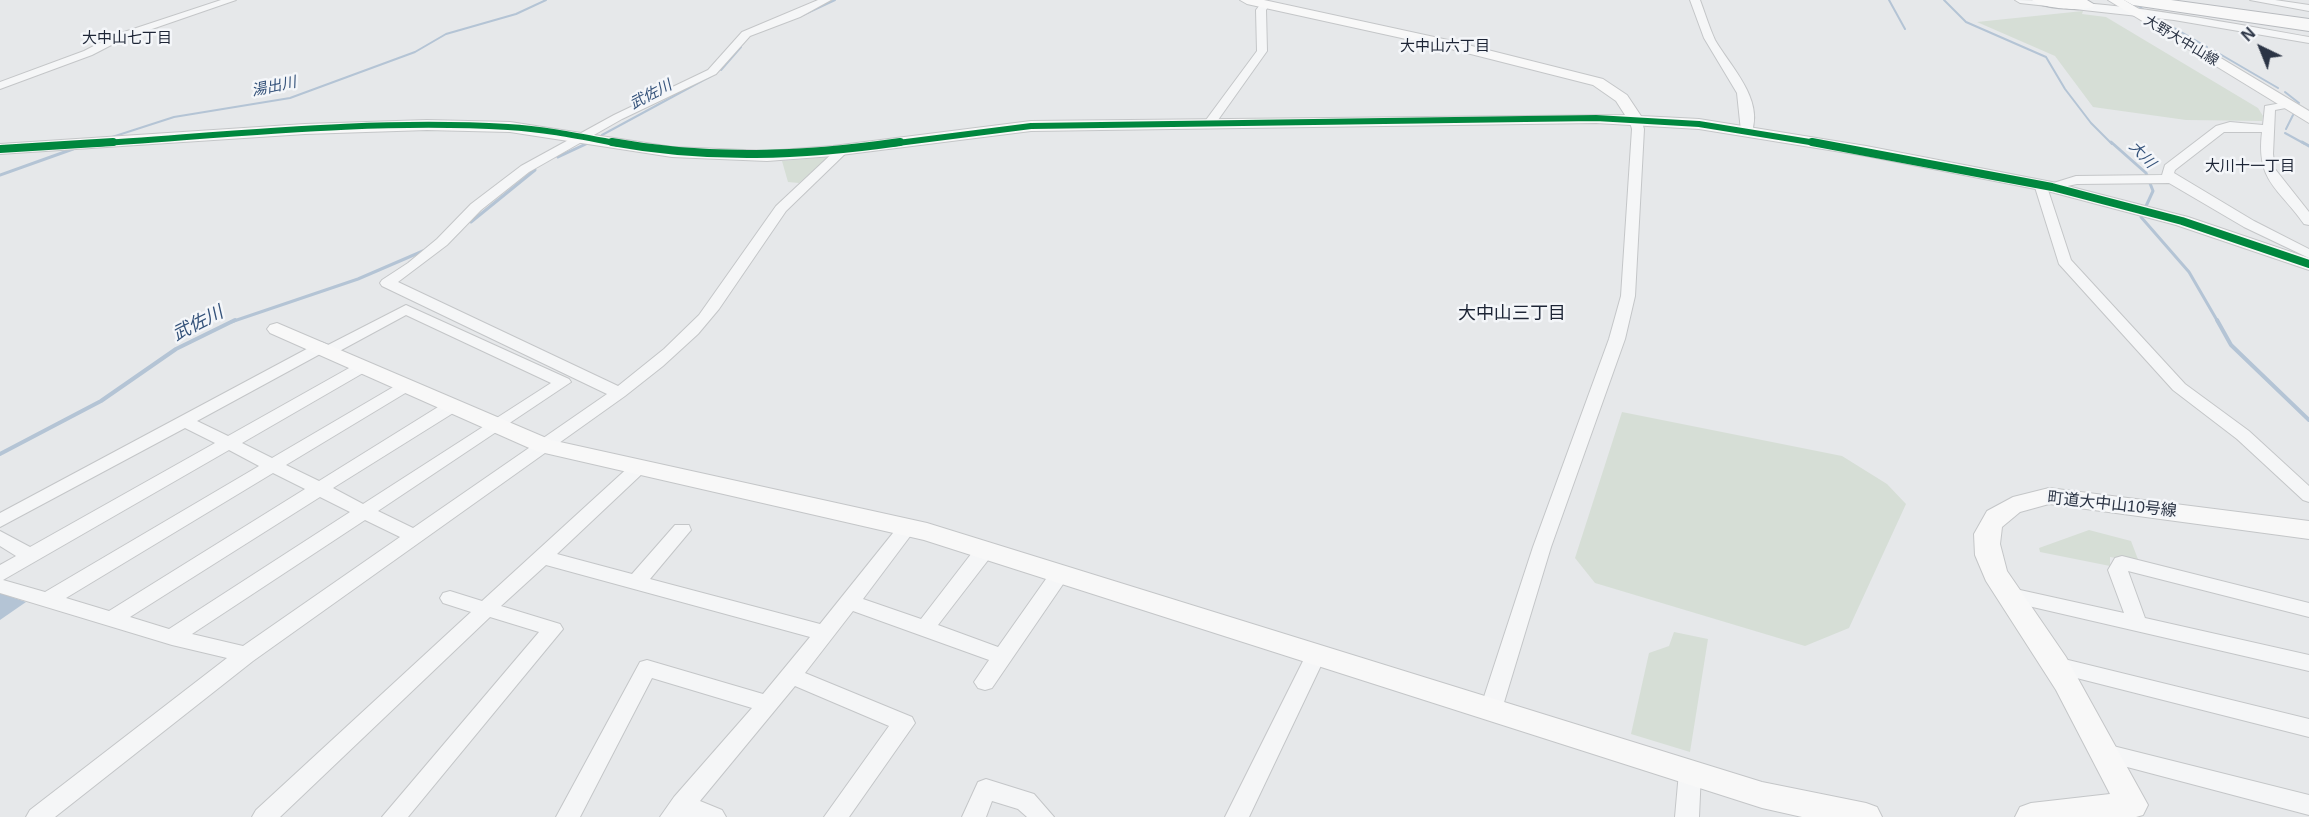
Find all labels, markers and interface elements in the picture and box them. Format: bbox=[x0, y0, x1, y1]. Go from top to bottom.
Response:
street label: 大野大中山線 bbox=[2141, 12, 2221, 70]
north arrow bbox=[2231, 18, 2291, 78]
text: N bbox=[2238, 24, 2258, 45]
district label: 大中山七丁目 bbox=[82, 30, 172, 48]
district label: 大中山六丁目 bbox=[1400, 38, 1490, 56]
water label: 湯出川 bbox=[250, 74, 298, 100]
water label: 武佐川 bbox=[627, 76, 675, 114]
water label: 大川 bbox=[2125, 138, 2159, 172]
district label: 大川十一丁目 bbox=[2205, 158, 2295, 176]
water label: 武佐川 bbox=[169, 302, 227, 346]
district label: 大中山三丁目 bbox=[1458, 303, 1566, 325]
street label: 町道大中山10号線 bbox=[2046, 489, 2178, 521]

